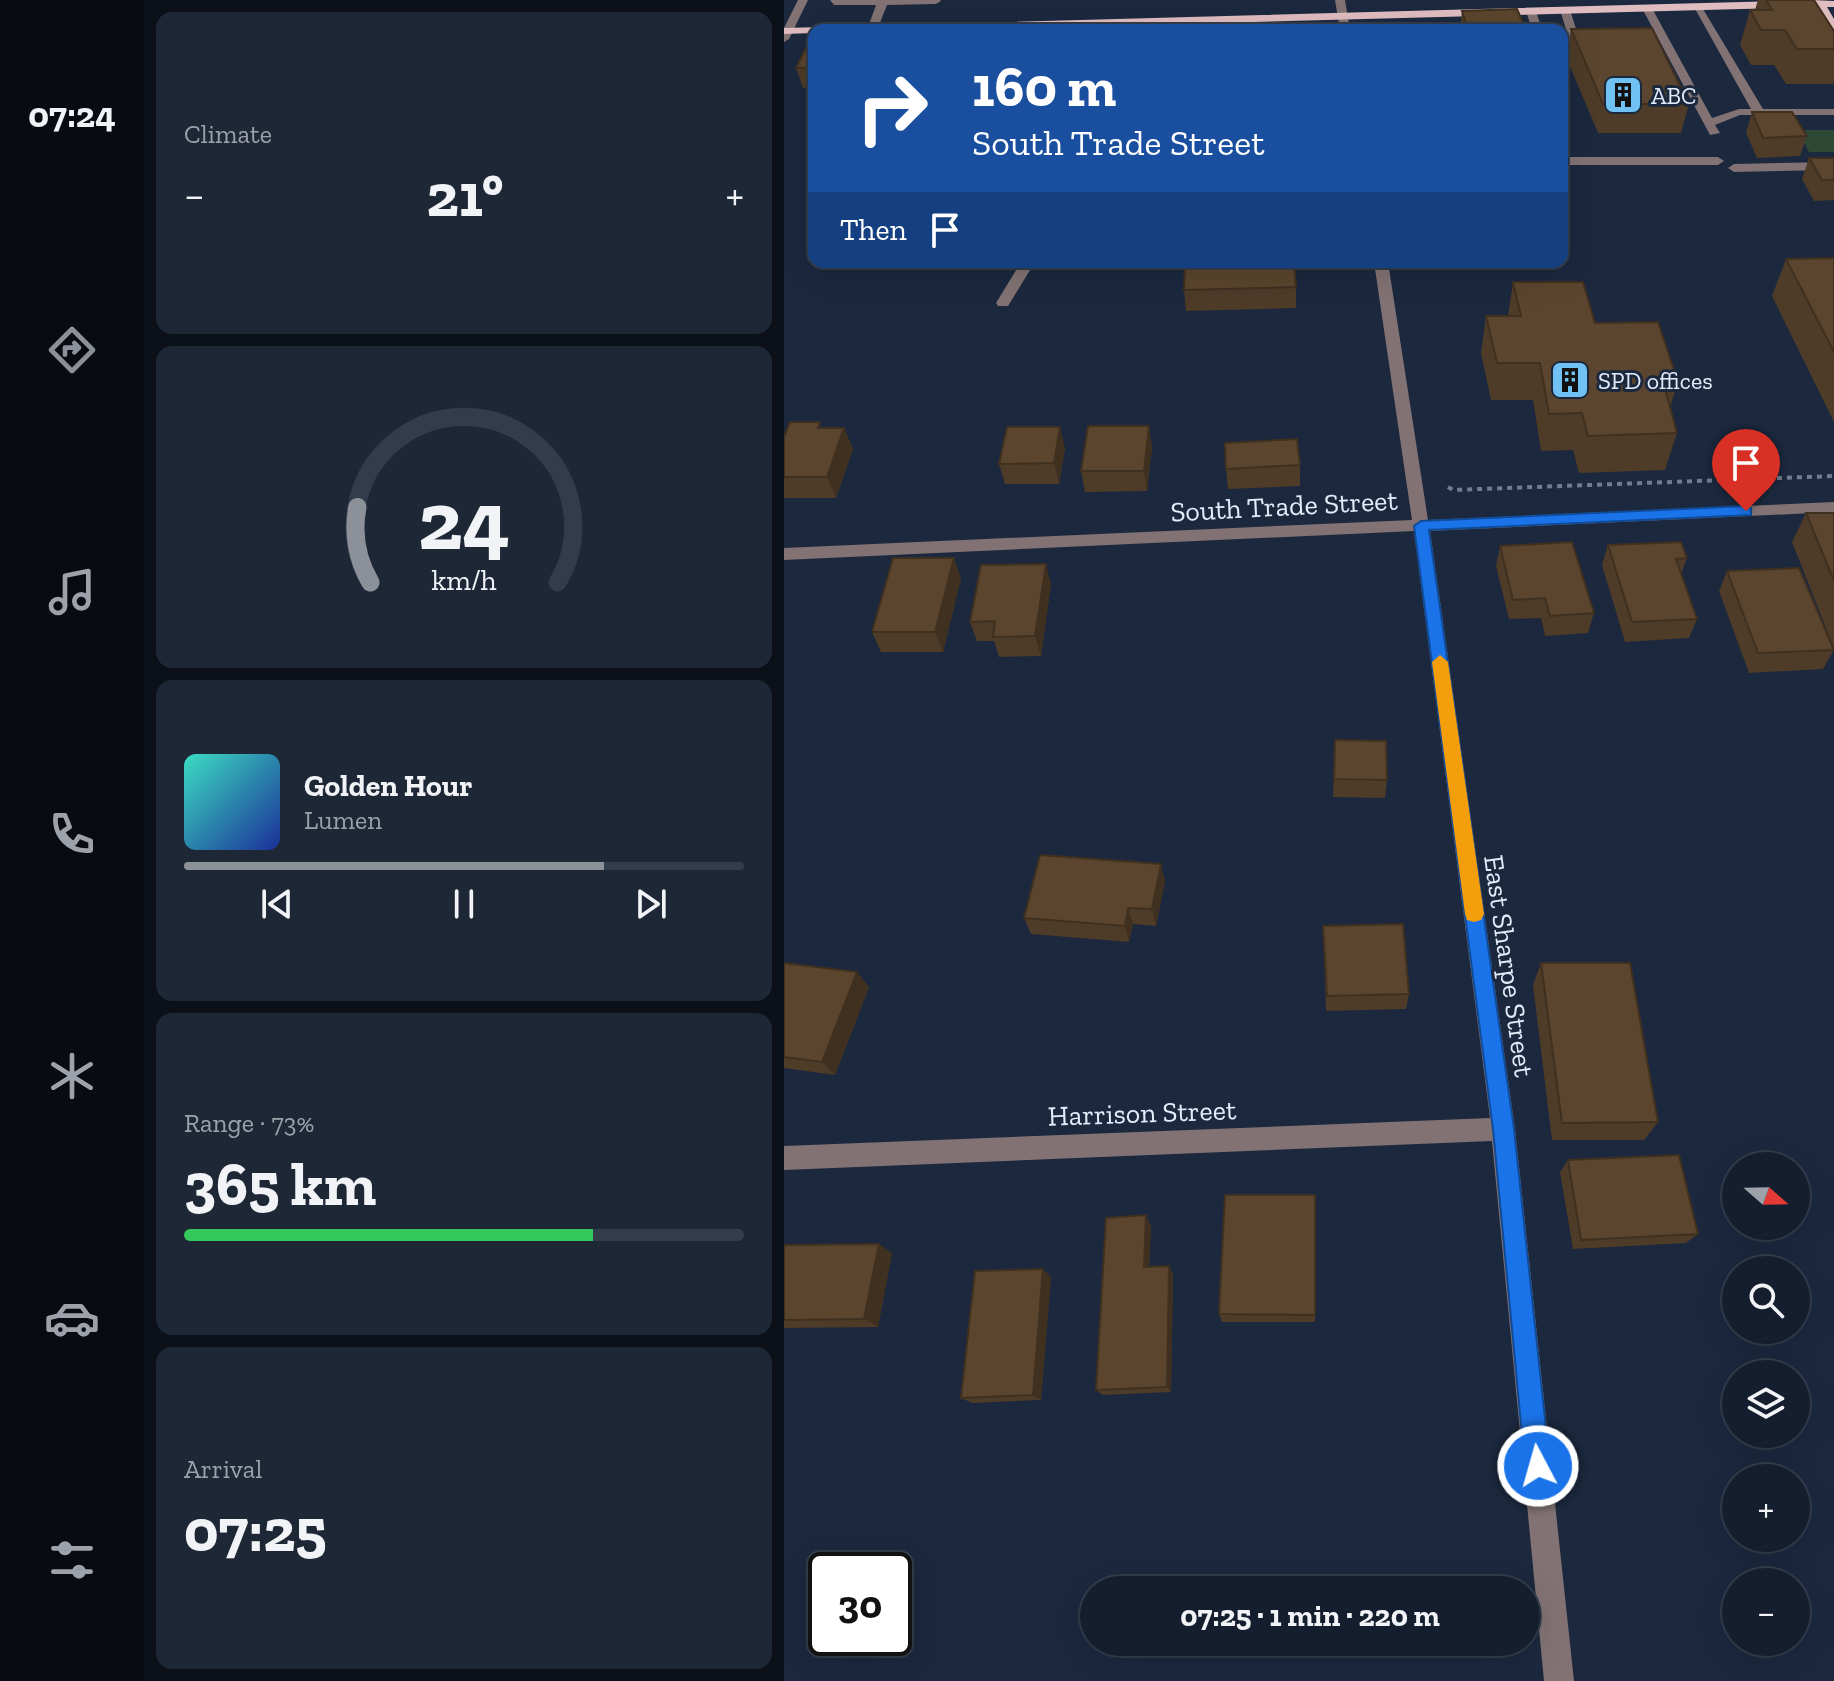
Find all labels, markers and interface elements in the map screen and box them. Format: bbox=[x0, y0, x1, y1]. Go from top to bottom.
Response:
text: 160 m bbox=[972, 53, 1116, 120]
icon: right bbox=[840, 56, 944, 160]
building icon: ABC bbox=[1602, 74, 1644, 116]
place label: ABC bbox=[1651, 81, 1697, 110]
text: 07:24 bbox=[28, 93, 116, 136]
text: Climate bbox=[184, 118, 272, 150]
text: South Trade Street bbox=[972, 121, 1265, 164]
text: 21° bbox=[426, 159, 504, 231]
text: − bbox=[184, 168, 205, 221]
text: + bbox=[725, 168, 744, 221]
icon: arrive bbox=[923, 208, 967, 252]
text: Then bbox=[840, 212, 907, 248]
icon: directions bbox=[44, 322, 100, 378]
building icon: SPD offices bbox=[1549, 359, 1591, 401]
place label: SPD offices bbox=[1598, 366, 1713, 395]
pin bbox=[1712, 429, 1780, 511]
icon: arrive bbox=[1724, 441, 1768, 485]
text: 24 bbox=[418, 469, 510, 569]
street label: South Trade Street bbox=[1170, 484, 1399, 528]
text: km/h bbox=[431, 563, 497, 597]
icon: music bbox=[44, 564, 100, 620]
text: Golden Hour bbox=[304, 768, 472, 804]
text: Lumen bbox=[304, 804, 382, 836]
icon: phone bbox=[44, 806, 100, 862]
street label: East Sharpe Street bbox=[1477, 853, 1541, 1080]
icon: previous bbox=[255, 882, 299, 926]
icon: pause bbox=[442, 882, 486, 926]
icon: next bbox=[629, 882, 673, 926]
icon: climate bbox=[44, 1048, 100, 1104]
street label: Harrison Street bbox=[1047, 1093, 1237, 1133]
text: Range · 73% bbox=[184, 1107, 314, 1139]
text: 365 km bbox=[184, 1148, 376, 1220]
north arrow bbox=[1722, 1152, 1810, 1240]
map controls bbox=[1722, 1152, 1810, 1656]
button: search bbox=[1722, 1256, 1810, 1344]
icon: car bbox=[44, 1290, 100, 1346]
button: layers bbox=[1722, 1360, 1810, 1448]
position arrow bbox=[1496, 1424, 1580, 1508]
text: Arrival bbox=[184, 1453, 262, 1485]
button: + bbox=[1722, 1464, 1810, 1552]
text: 07:25 bbox=[184, 1494, 327, 1566]
icon: filters bbox=[44, 1532, 100, 1588]
speed limit sign: 30 bbox=[808, 1552, 912, 1656]
button: − bbox=[1722, 1568, 1810, 1656]
text: 07:25 · 1 min · 220 m bbox=[1180, 1598, 1440, 1634]

